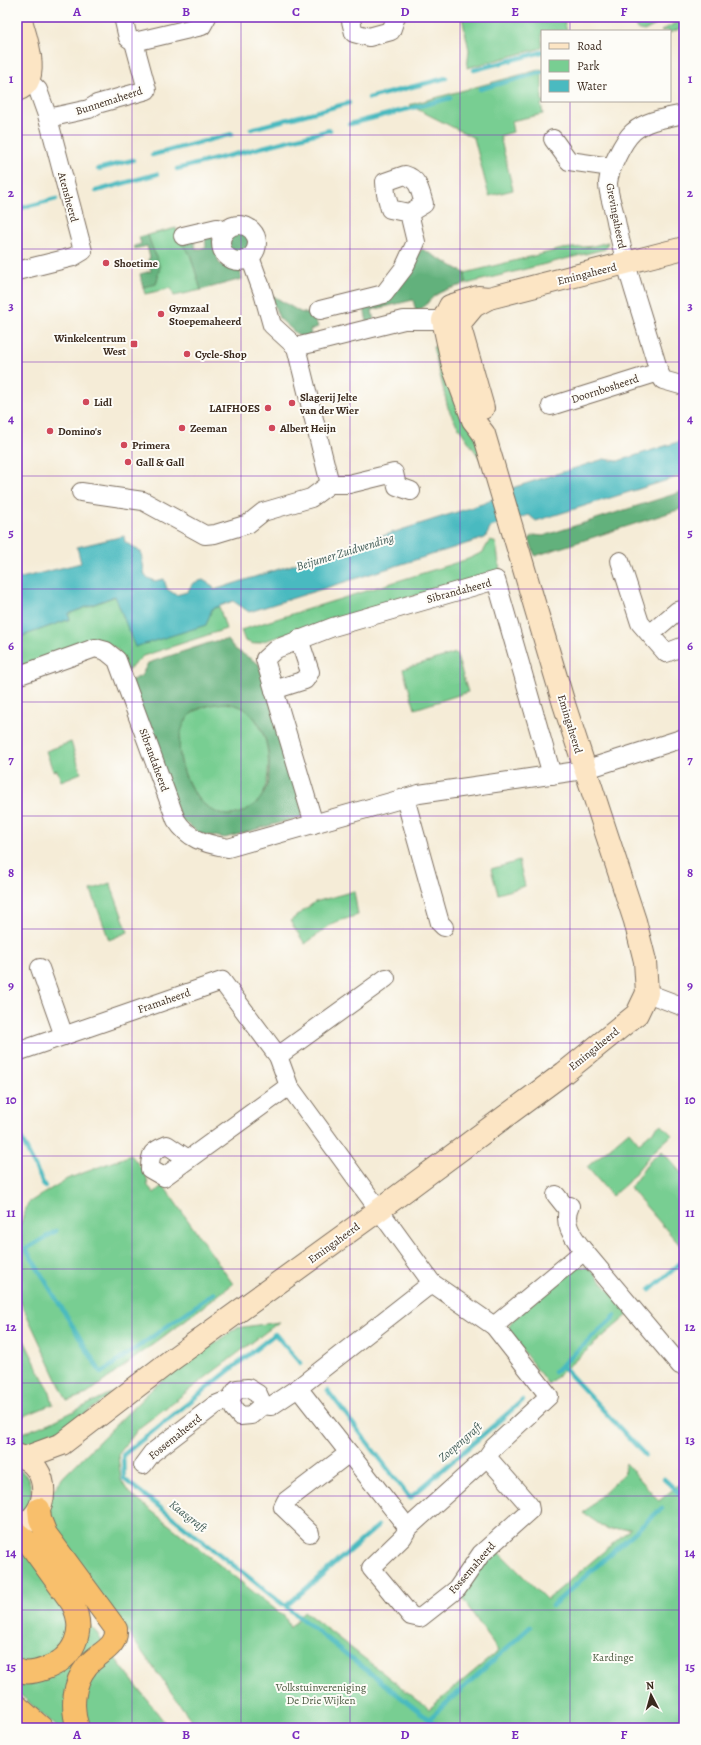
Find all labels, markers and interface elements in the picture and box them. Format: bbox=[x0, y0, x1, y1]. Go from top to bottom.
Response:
text: A bbox=[72, 3, 82, 20]
text: B bbox=[182, 3, 190, 20]
text: C bbox=[292, 3, 300, 20]
text: D bbox=[400, 3, 410, 20]
text: E bbox=[511, 3, 519, 20]
text: F bbox=[621, 3, 628, 20]
legend bbox=[541, 30, 671, 102]
text: Road bbox=[577, 38, 603, 54]
text: Park bbox=[577, 58, 600, 74]
text: 1 bbox=[9, 70, 14, 87]
text: 1 bbox=[688, 70, 693, 87]
text: Water bbox=[576, 78, 607, 94]
street label: Bunnemaheerd bbox=[74, 83, 144, 119]
street label: Atensheerd bbox=[54, 169, 82, 224]
street label: Grevingaheerd bbox=[602, 182, 630, 250]
text: 2 bbox=[8, 184, 15, 201]
text: 2 bbox=[687, 184, 694, 201]
place label: Shoetime bbox=[114, 256, 158, 271]
marker: Shoetime bbox=[101, 258, 111, 268]
street label: Emingaheerd bbox=[556, 259, 618, 289]
text: 3 bbox=[8, 297, 14, 314]
text: 3 bbox=[687, 297, 693, 314]
place label: Gymzaal Stoepemaheerd bbox=[169, 301, 241, 329]
marker: Gymzaal Stoepemaheerd bbox=[156, 309, 166, 319]
place label: Winkelcentrum West bbox=[53, 331, 126, 359]
marker: Winkelcentrum West bbox=[129, 339, 139, 349]
place label: Cycle-Shop bbox=[195, 347, 247, 362]
marker: Cycle-Shop bbox=[182, 349, 192, 359]
street label: Doornbosheerd bbox=[569, 371, 641, 407]
place label: Slagerij Jelte van der Wier bbox=[299, 390, 359, 418]
place label: Lidl bbox=[94, 395, 112, 410]
marker: Lidl bbox=[81, 397, 91, 407]
marker: Slagerij Jelte van der Wier bbox=[287, 398, 297, 408]
place label: LAIFHOES bbox=[209, 401, 260, 416]
marker: LAIFHOES bbox=[263, 403, 273, 413]
text: 4 bbox=[8, 410, 14, 427]
text: 4 bbox=[687, 410, 693, 427]
place label: Zeeman bbox=[190, 421, 227, 436]
place label: Albert Heijn bbox=[279, 421, 336, 436]
marker: Zeeman bbox=[177, 423, 187, 433]
marker: Albert Heijn bbox=[267, 423, 277, 433]
place label: Domino's bbox=[58, 424, 102, 439]
marker: Domino's bbox=[45, 426, 55, 436]
place label: Primera bbox=[132, 438, 171, 453]
marker: Primera bbox=[119, 440, 129, 450]
place label: Gall & Gall bbox=[136, 455, 184, 470]
marker: Gall & Gall bbox=[123, 457, 133, 467]
text: 5 bbox=[8, 524, 14, 541]
text: 5 bbox=[687, 524, 693, 541]
water label: Beijumer Zuidwending bbox=[294, 529, 396, 574]
street label: Sibrandaheerd bbox=[425, 575, 493, 607]
text: 6 bbox=[8, 637, 14, 654]
text: 6 bbox=[687, 637, 693, 654]
street label: Emingaheerd bbox=[554, 693, 586, 755]
street label: Sibrandaheerd bbox=[136, 726, 172, 794]
text: 7 bbox=[8, 751, 14, 768]
text: 7 bbox=[687, 751, 693, 768]
text: 8 bbox=[8, 864, 14, 881]
text: 8 bbox=[687, 864, 693, 881]
text: 9 bbox=[8, 977, 14, 994]
text: 9 bbox=[687, 977, 693, 994]
street label: Framaheerd bbox=[136, 985, 192, 1017]
street label: Emingaheerd bbox=[566, 1024, 622, 1074]
text: 10 bbox=[5, 1091, 17, 1108]
text: 10 bbox=[684, 1091, 696, 1108]
text: 11 bbox=[6, 1204, 16, 1221]
text: 11 bbox=[685, 1204, 695, 1221]
street label: Emingaheerd bbox=[305, 1219, 363, 1267]
text: 12 bbox=[6, 1318, 17, 1335]
text: 12 bbox=[685, 1318, 696, 1335]
street label: Fossemaheerd bbox=[145, 1411, 205, 1463]
water label: Zoepengraft bbox=[435, 1418, 486, 1465]
text: 13 bbox=[6, 1431, 17, 1448]
text: 13 bbox=[685, 1431, 696, 1448]
water label: Kaasgraft bbox=[166, 1496, 210, 1536]
street label: Fossemaheerd bbox=[445, 1539, 499, 1597]
text: 14 bbox=[6, 1544, 16, 1561]
text: 14 bbox=[685, 1544, 695, 1561]
park label: Kardinge bbox=[592, 1650, 634, 1665]
text: 15 bbox=[6, 1658, 17, 1675]
text: 15 bbox=[685, 1658, 696, 1675]
north arrow bbox=[631, 1675, 671, 1715]
text: N bbox=[645, 1678, 655, 1693]
park label: Volkstuinvereniging De Drie Wijken bbox=[275, 1680, 367, 1708]
text: A bbox=[72, 1726, 82, 1743]
text: B bbox=[182, 1726, 190, 1743]
text: C bbox=[292, 1726, 300, 1743]
text: D bbox=[400, 1726, 410, 1743]
text: E bbox=[511, 1726, 519, 1743]
text: F bbox=[621, 1726, 628, 1743]

